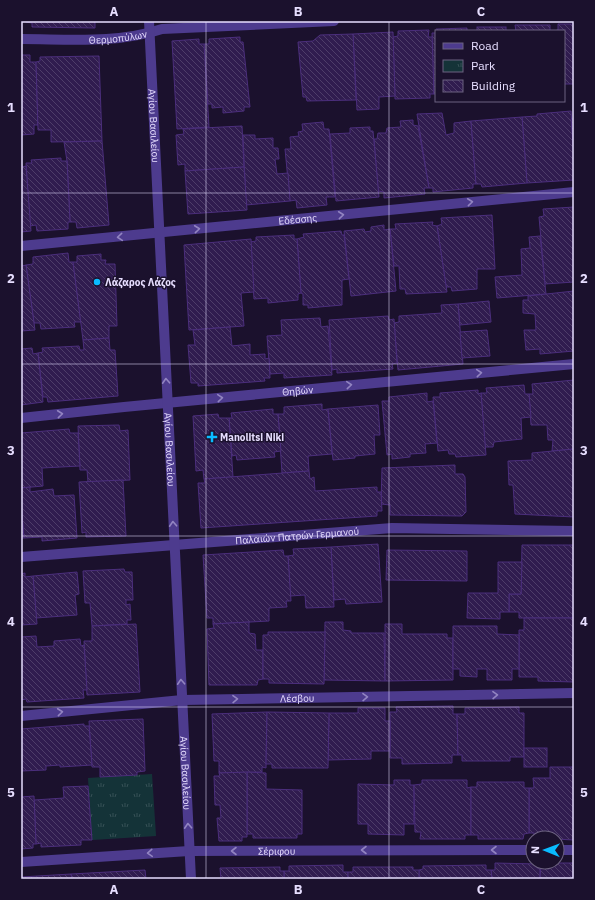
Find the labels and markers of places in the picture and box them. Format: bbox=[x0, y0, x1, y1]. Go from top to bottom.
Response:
place label: Λάζαρος Λάζος bbox=[105, 276, 176, 289]
marker: Λάζαρος Λάζος bbox=[92, 277, 102, 287]
place label: Manolitsi Niki bbox=[220, 431, 284, 444]
marker: Manolitsi Niki bbox=[207, 432, 217, 442]

